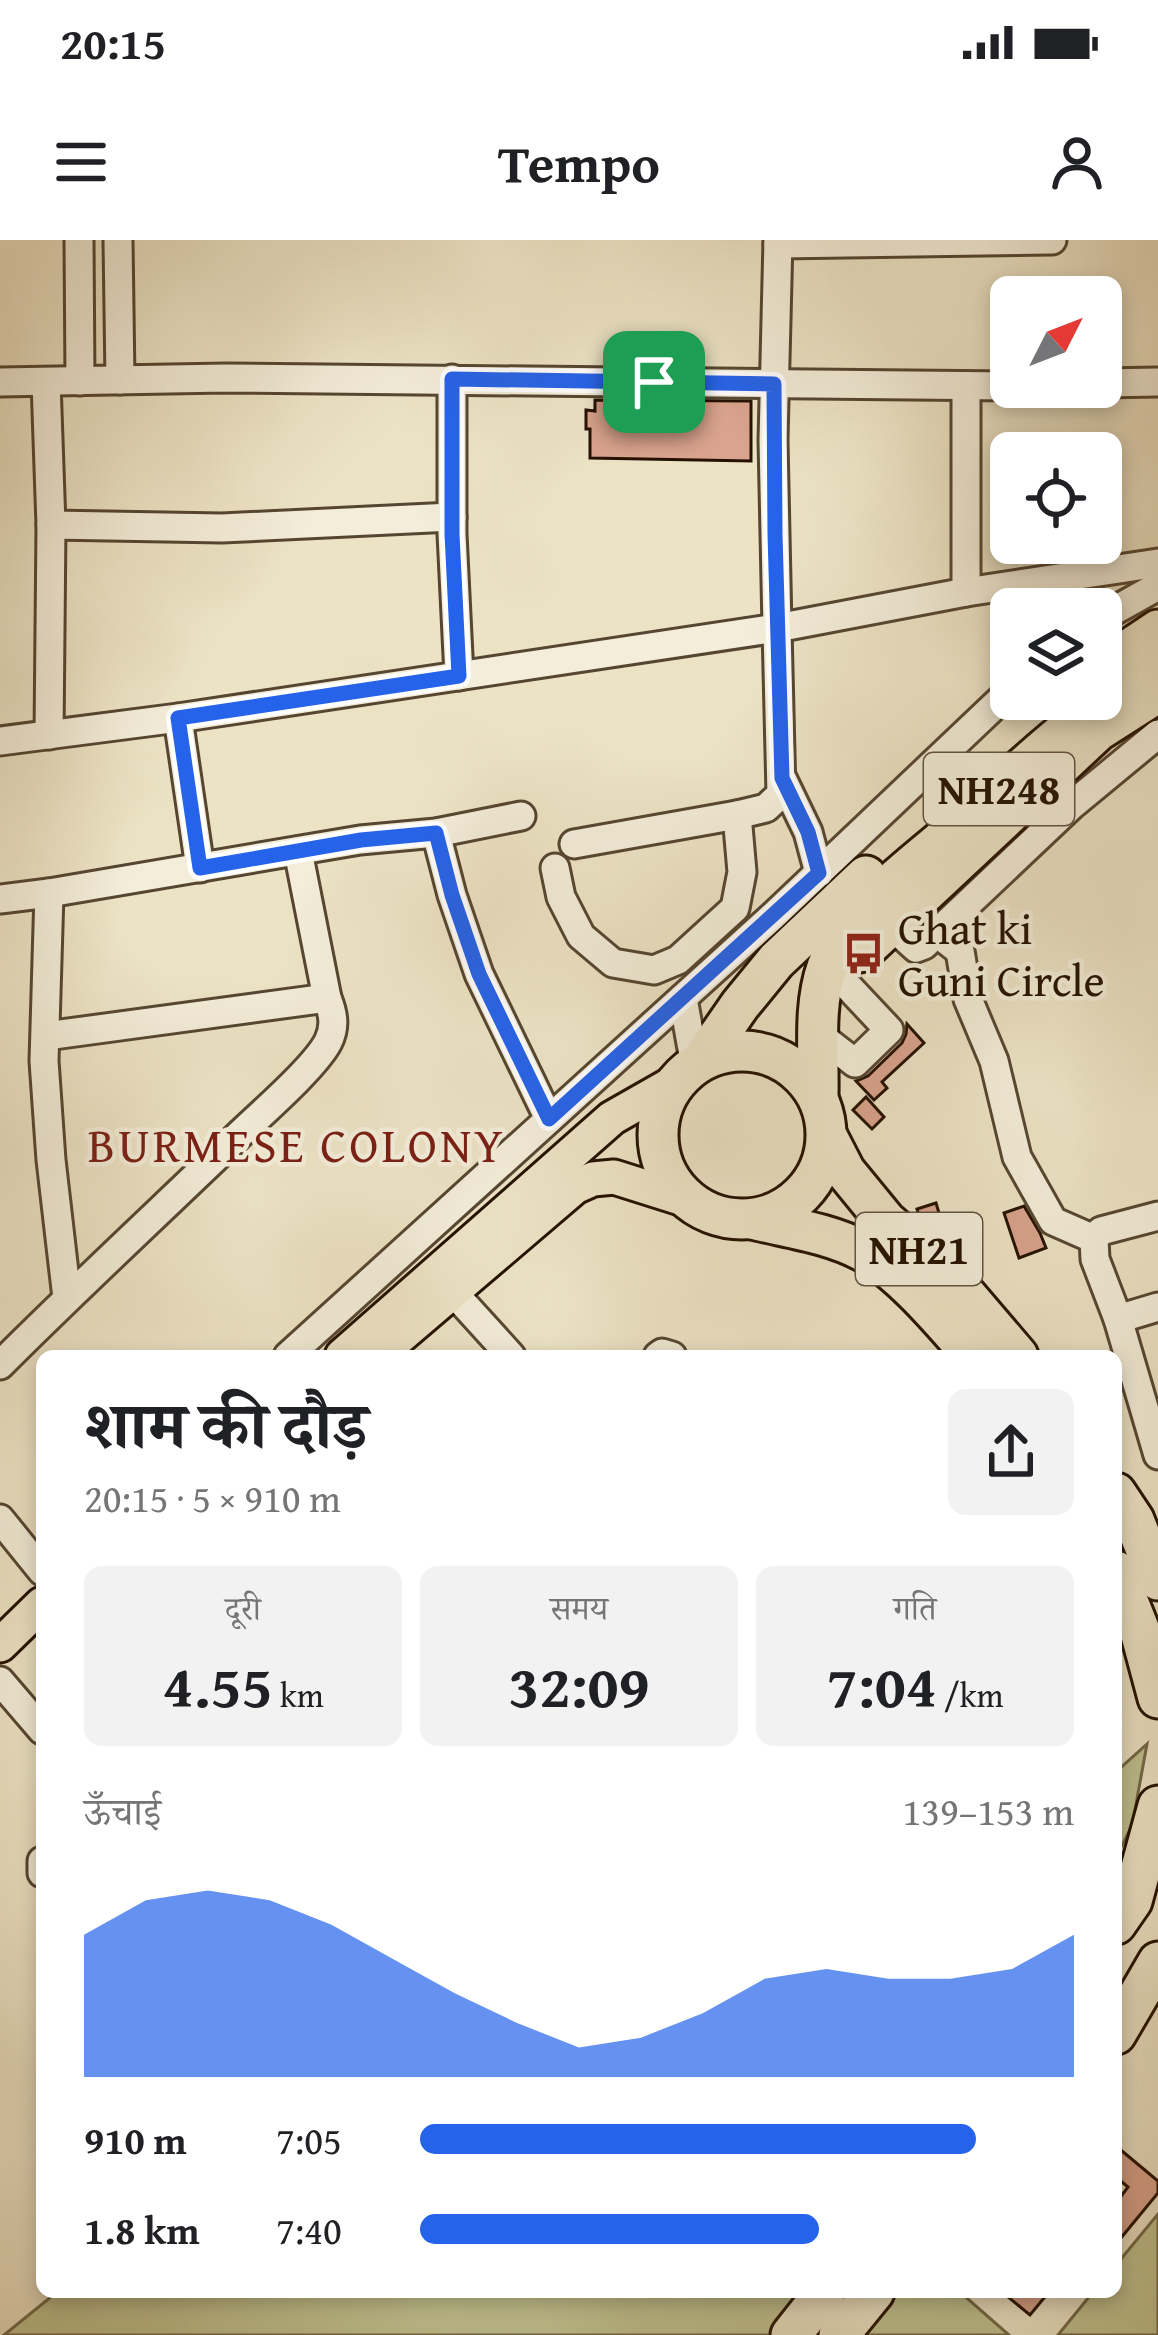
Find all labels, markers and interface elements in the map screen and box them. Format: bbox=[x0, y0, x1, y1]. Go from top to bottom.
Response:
text: 20:15 bbox=[60, 10, 166, 75]
text: Tempo bbox=[498, 123, 660, 202]
icon: menu bbox=[48, 129, 114, 195]
icon: person bbox=[1044, 129, 1110, 195]
north arrow bbox=[990, 276, 1122, 408]
map controls bbox=[990, 276, 1122, 720]
pin bbox=[603, 331, 705, 433]
icon: arrive bbox=[621, 349, 687, 415]
button: locate bbox=[990, 432, 1122, 564]
button: layers bbox=[990, 588, 1122, 720]
road number: NH248 bbox=[924, 753, 1074, 825]
place label: Ghat ki Guni Circle bbox=[898, 895, 1105, 1012]
bus stop icon: Ghat ki Guni Circle bbox=[841, 931, 887, 977]
district label: BURMESE COLONY bbox=[88, 1109, 506, 1180]
road number: NH21 bbox=[856, 1213, 982, 1285]
text: शाम की दौड़ bbox=[84, 1375, 367, 1472]
button: share bbox=[948, 1389, 1074, 1515]
text: 20:15 · 5 × 910 m bbox=[84, 1469, 341, 1526]
text: दूरी bbox=[225, 1584, 261, 1632]
text: समय bbox=[550, 1584, 608, 1632]
text: गति bbox=[893, 1584, 937, 1632]
text: 4.55 bbox=[162, 1641, 273, 1729]
text: 32:09 bbox=[508, 1641, 650, 1729]
text: 7:04 bbox=[827, 1641, 937, 1729]
text: km bbox=[273, 1671, 324, 1719]
text: /km bbox=[937, 1671, 1003, 1719]
text: ऊँचाई bbox=[84, 1782, 161, 1839]
text: 139–153 m bbox=[902, 1782, 1074, 1839]
text: 910 m bbox=[84, 2111, 187, 2168]
text: 7:05 bbox=[276, 2111, 342, 2168]
text: 1.8 km bbox=[84, 2201, 200, 2258]
text: 7:40 bbox=[276, 2201, 342, 2258]

